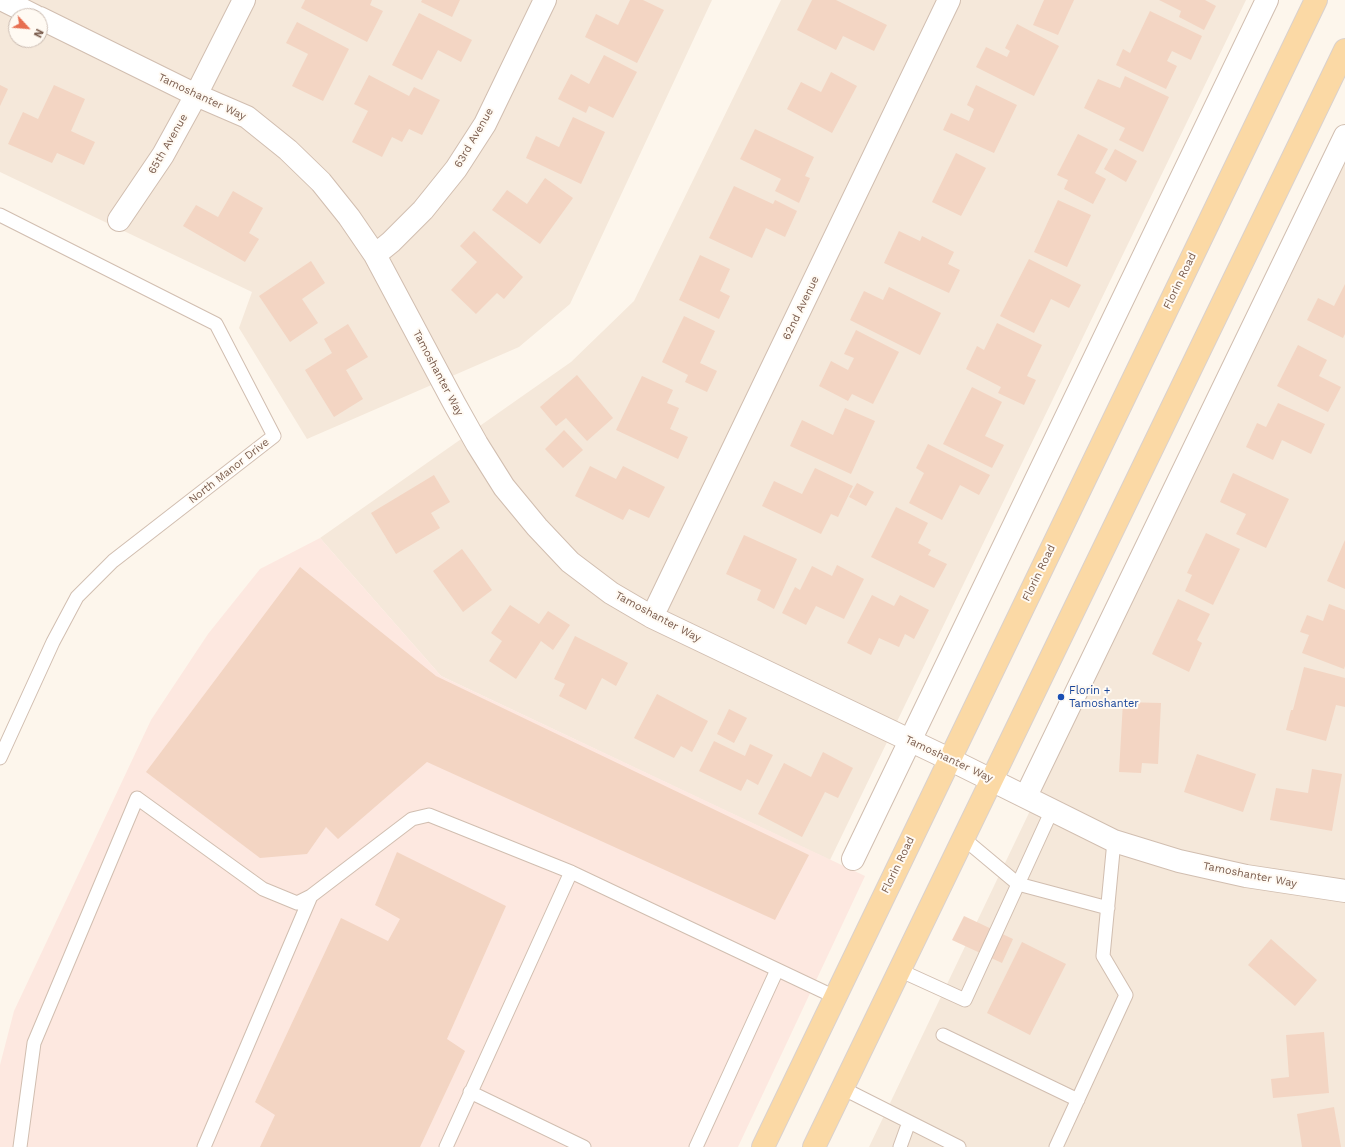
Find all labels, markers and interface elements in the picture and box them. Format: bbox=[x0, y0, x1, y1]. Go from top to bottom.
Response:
north arrow bbox=[8, 8, 48, 48]
text: N bbox=[31, 27, 46, 40]
street label: Tamoshanter Way bbox=[156, 71, 248, 123]
street label: 63rd Avenue bbox=[452, 106, 496, 170]
street label: 65th Avenue bbox=[145, 112, 191, 176]
street label: Florin Road bbox=[1161, 250, 1199, 312]
street label: 62nd Avenue bbox=[780, 274, 822, 342]
street label: Tamoshanter Way bbox=[410, 328, 466, 418]
street label: North Manor Drive bbox=[186, 435, 272, 507]
street label: Florin Road bbox=[1020, 542, 1058, 604]
street label: Tamoshanter Way bbox=[613, 589, 703, 645]
place label: Florin + Tamoshanter bbox=[1069, 684, 1139, 710]
marker: Florin + Tamoshanter bbox=[1056, 692, 1066, 702]
street label: Tamoshanter Way bbox=[903, 733, 995, 785]
street label: Florin Road bbox=[879, 834, 917, 896]
street label: Tamoshanter Way bbox=[1202, 859, 1298, 891]

